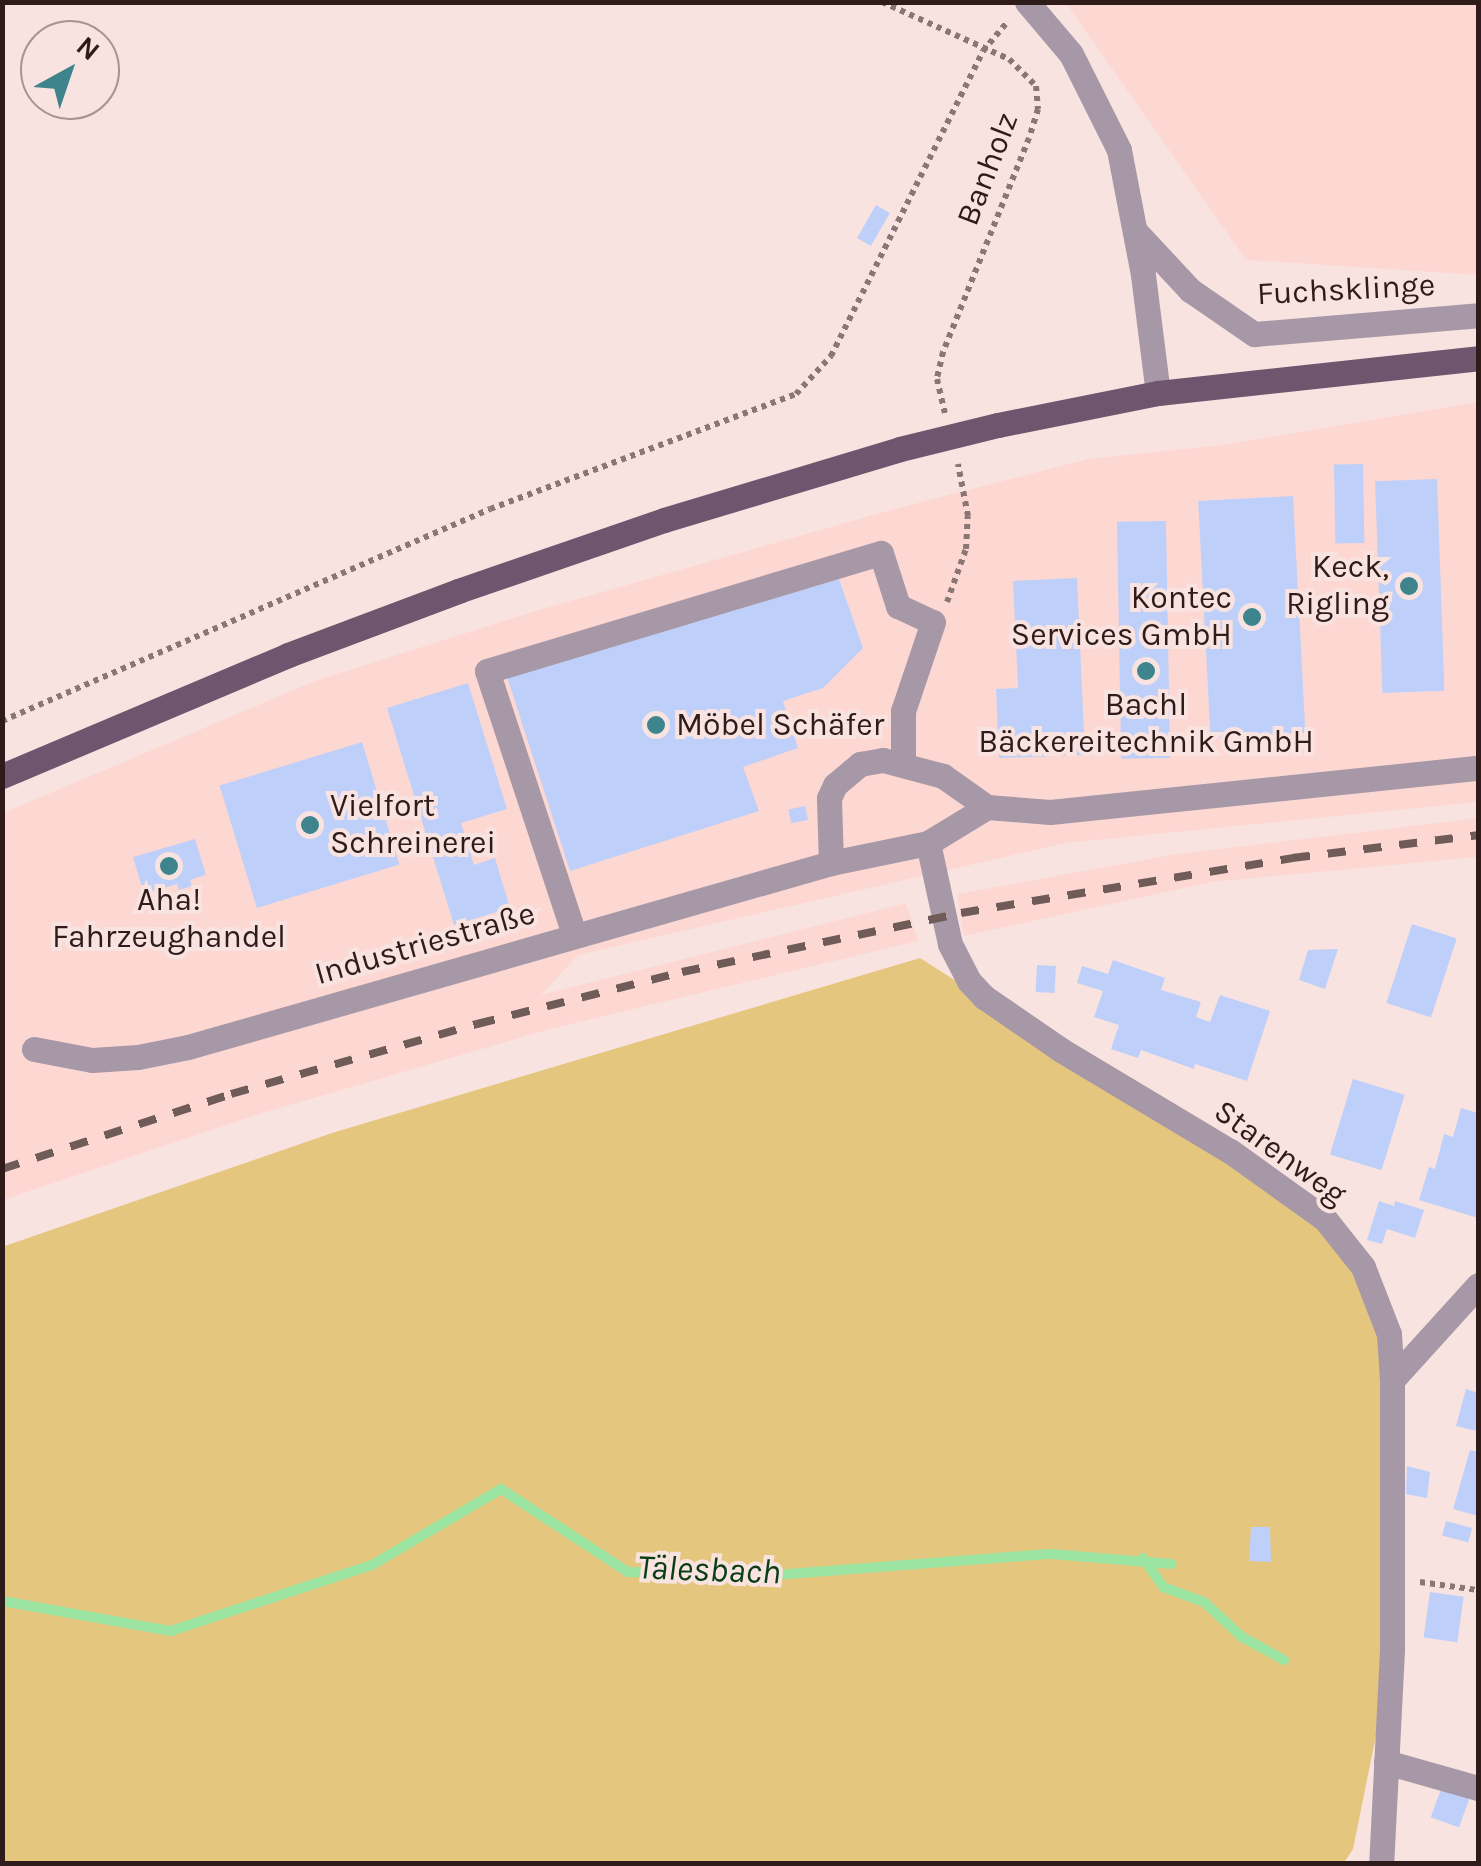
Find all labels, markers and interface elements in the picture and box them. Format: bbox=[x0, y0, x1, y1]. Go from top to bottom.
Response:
north arrow bbox=[20, 20, 120, 120]
text: N bbox=[70, 29, 107, 67]
street label: Banholz bbox=[949, 107, 1027, 231]
street label: Fuchsklinge bbox=[1256, 266, 1436, 314]
place label: Keck, Rigling bbox=[1286, 549, 1389, 624]
marker: Keck, Rigling bbox=[1398, 575, 1420, 597]
place label: Kontec Services GmbH bbox=[1011, 580, 1232, 655]
marker: Kontec Services GmbH bbox=[1241, 606, 1263, 628]
marker: Bachl Bäckereitechnik GmbH bbox=[1135, 660, 1157, 682]
place label: Bachl Bäckereitechnik GmbH bbox=[978, 687, 1314, 762]
place label: Möbel Schäfer bbox=[676, 706, 884, 744]
marker: Möbel Schäfer bbox=[645, 714, 667, 736]
place label: Vielfort Schreinerei bbox=[330, 788, 496, 863]
marker: Vielfort Schreinerei bbox=[299, 814, 321, 836]
marker: Aha! Fahrzeughandel bbox=[158, 855, 180, 877]
place label: Aha! Fahrzeughandel bbox=[52, 882, 286, 957]
street label: Industriestraße bbox=[311, 894, 539, 994]
street label: Starenweg bbox=[1206, 1092, 1354, 1214]
water label: Tälesbach bbox=[637, 1547, 781, 1593]

